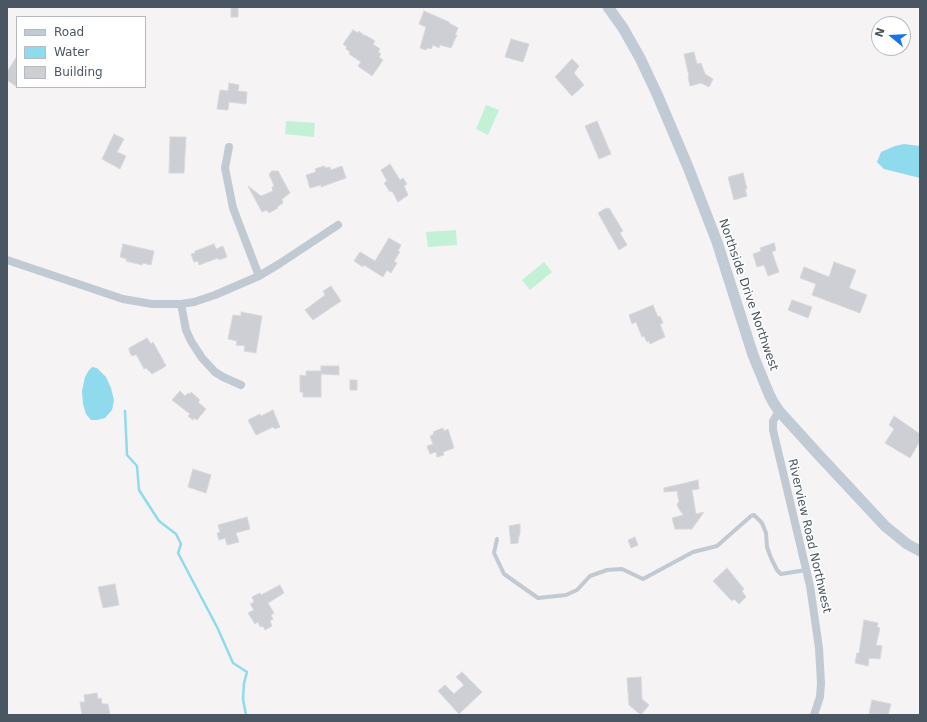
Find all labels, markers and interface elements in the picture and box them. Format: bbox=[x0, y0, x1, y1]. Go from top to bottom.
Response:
legend bbox=[16, 16, 146, 88]
north arrow bbox=[871, 16, 911, 56]
text: Road bbox=[54, 25, 84, 39]
text: N bbox=[872, 26, 888, 39]
text: Water bbox=[54, 45, 89, 59]
text: Building bbox=[54, 65, 103, 79]
street label: Northside Drive Northwest bbox=[715, 217, 781, 373]
street label: Riverview Road Northwest bbox=[784, 457, 834, 615]

